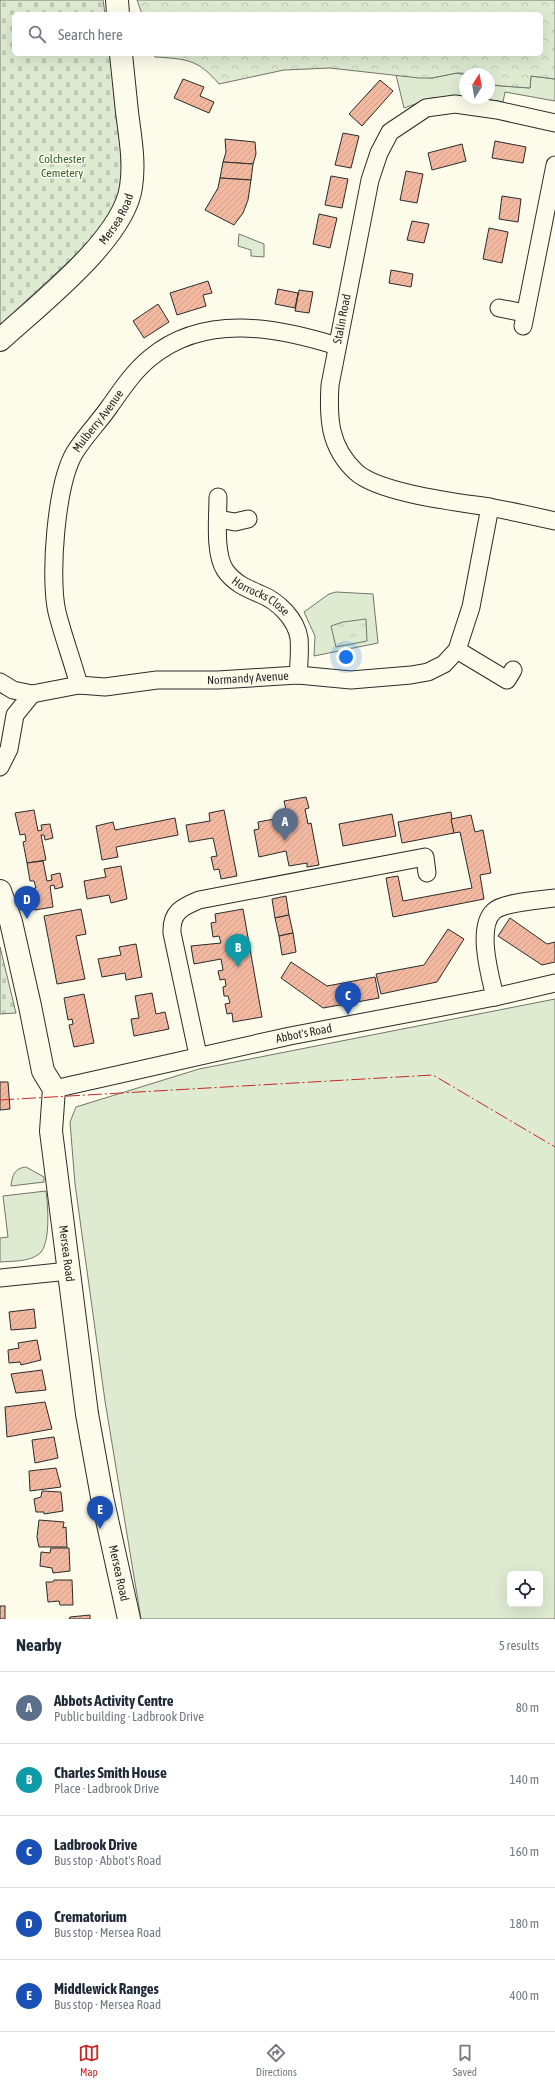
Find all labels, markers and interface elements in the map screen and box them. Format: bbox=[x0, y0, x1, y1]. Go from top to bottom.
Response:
search box bbox=[12, 12, 543, 56]
icon: search bbox=[26, 23, 48, 45]
text: Search here bbox=[58, 26, 123, 43]
north arrow bbox=[459, 68, 495, 104]
park label: Colchester Cemetery bbox=[39, 152, 86, 180]
street label: Mersea Road bbox=[96, 192, 136, 247]
street label: Stalin Road bbox=[330, 293, 354, 345]
street label: Mulberry Avenue bbox=[70, 387, 126, 455]
street label: Horrocks Close bbox=[229, 574, 293, 619]
your location bbox=[336, 647, 356, 667]
street label: Normandy Avenue bbox=[207, 669, 289, 687]
pin: A bbox=[272, 808, 298, 841]
pin: D bbox=[14, 886, 40, 919]
pin: B bbox=[225, 934, 251, 967]
pin: C bbox=[335, 982, 361, 1015]
street label: Abbot's Road bbox=[274, 1021, 333, 1046]
street label: Mersea Road bbox=[56, 1224, 77, 1283]
pin: E bbox=[87, 1496, 113, 1529]
street label: Mersea Road bbox=[106, 1544, 132, 1602]
map controls bbox=[507, 1571, 543, 1607]
button: locate bbox=[507, 1571, 543, 1607]
text: Nearby bbox=[16, 1635, 62, 1655]
text: 5 results bbox=[499, 1638, 539, 1653]
text: Abbots Activity Centre bbox=[54, 1692, 174, 1709]
text: A bbox=[26, 1700, 32, 1715]
text: 80 m bbox=[516, 1700, 539, 1715]
text: Public building · Ladbrook Drive bbox=[54, 1709, 204, 1724]
text: Charles Smith House bbox=[54, 1764, 167, 1781]
text: B bbox=[26, 1772, 32, 1787]
text: 140 m bbox=[510, 1772, 539, 1787]
text: Place · Ladbrook Drive bbox=[54, 1781, 159, 1796]
text: Ladbrook Drive bbox=[54, 1836, 137, 1853]
text: C bbox=[26, 1844, 32, 1859]
text: 160 m bbox=[510, 1844, 539, 1859]
text: Bus stop · Abbot's Road bbox=[54, 1853, 162, 1868]
text: Crematorium bbox=[54, 1908, 127, 1925]
text: D bbox=[25, 1916, 33, 1931]
text: 180 m bbox=[510, 1916, 539, 1931]
text: Bus stop · Mersea Road bbox=[54, 1925, 161, 1940]
text: Middlewick Ranges bbox=[54, 1980, 159, 1997]
text: E bbox=[26, 1988, 32, 2003]
text: 400 m bbox=[510, 1988, 539, 2003]
text: Bus stop · Mersea Road bbox=[54, 1997, 161, 2012]
tab: Map bbox=[78, 2042, 100, 2078]
tab: Directions bbox=[256, 2042, 297, 2078]
tab: Saved bbox=[453, 2042, 477, 2078]

